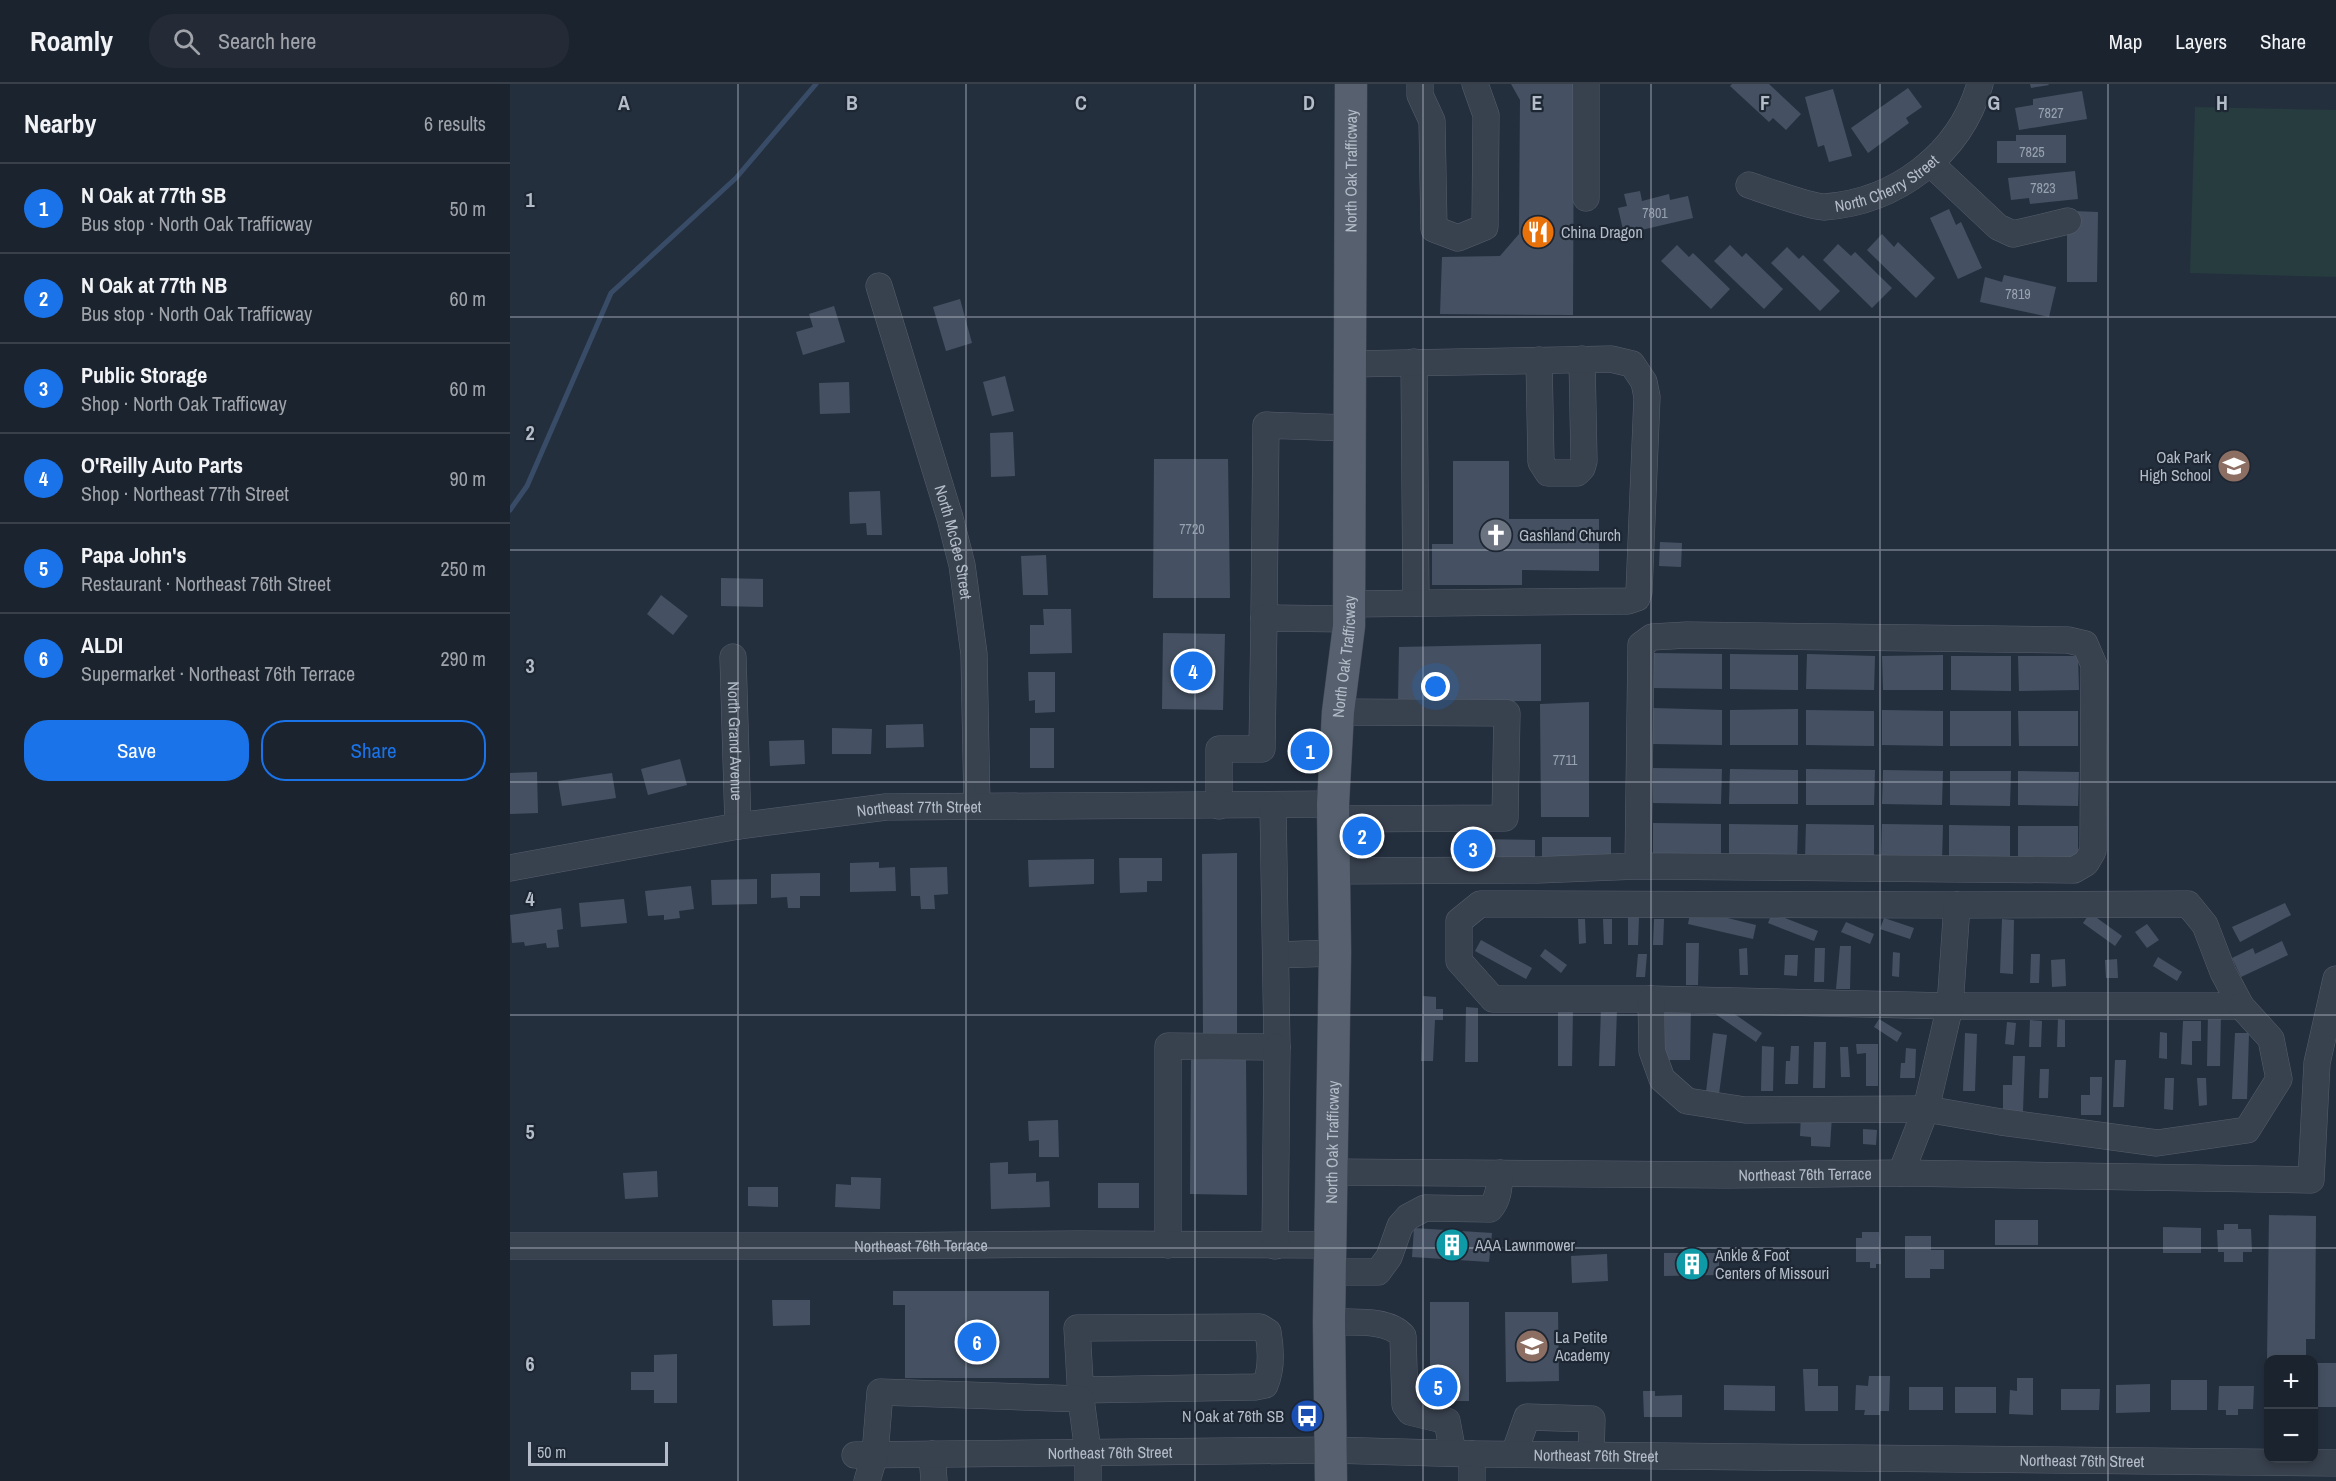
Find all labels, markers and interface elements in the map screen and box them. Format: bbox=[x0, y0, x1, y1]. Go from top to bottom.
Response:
search box bbox=[149, 14, 569, 68]
text: Roamly bbox=[30, 22, 113, 60]
icon: search bbox=[170, 25, 203, 58]
text: Search here bbox=[218, 26, 316, 56]
text: Map bbox=[2109, 27, 2142, 56]
text: Layers bbox=[2175, 27, 2227, 56]
text: Share bbox=[2260, 27, 2306, 56]
text: A bbox=[618, 89, 630, 116]
text: B bbox=[846, 89, 858, 116]
text: C bbox=[1075, 89, 1087, 116]
text: D bbox=[1303, 89, 1315, 116]
text: E bbox=[1532, 89, 1543, 116]
text: F bbox=[1760, 89, 1770, 116]
text: G bbox=[1988, 89, 2000, 116]
text: H bbox=[2216, 89, 2228, 116]
house number: 7827 bbox=[2038, 104, 2064, 122]
text: Nearby bbox=[24, 106, 96, 141]
street label: North Oak Trafficway bbox=[1339, 109, 1362, 233]
text: 6 results bbox=[424, 110, 486, 137]
house number: 7825 bbox=[2019, 143, 2045, 161]
street label: North Cherry Street bbox=[1833, 149, 1944, 217]
house number: 7823 bbox=[2030, 179, 2056, 197]
text: N Oak at 77th SB bbox=[81, 180, 226, 210]
text: 1 bbox=[525, 186, 535, 213]
text: 1 bbox=[39, 195, 48, 222]
text: 50 m bbox=[450, 195, 486, 222]
house number: 7801 bbox=[1642, 204, 1668, 222]
text: Bus stop · North Oak Trafficway bbox=[81, 210, 312, 237]
restaurant icon: China Dragon bbox=[1520, 214, 1556, 250]
place label: China Dragon bbox=[1561, 221, 1643, 243]
text: N Oak at 77th NB bbox=[81, 270, 227, 300]
text: 2 bbox=[39, 285, 48, 312]
text: 60 m bbox=[450, 285, 486, 312]
house number: 7819 bbox=[2005, 285, 2031, 303]
text: Bus stop · North Oak Trafficway bbox=[81, 300, 312, 327]
text: Public Storage bbox=[81, 360, 207, 390]
text: 3 bbox=[39, 375, 48, 402]
text: 60 m bbox=[450, 375, 486, 402]
text: Shop · North Oak Trafficway bbox=[81, 390, 287, 417]
text: 2 bbox=[525, 419, 535, 446]
place label: Oak Park High School bbox=[2140, 446, 2211, 486]
school or university icon: Oak Park High School bbox=[2216, 448, 2252, 484]
text: O'Reilly Auto Parts bbox=[81, 450, 243, 480]
text: 4 bbox=[39, 465, 48, 492]
text: 90 m bbox=[450, 465, 486, 492]
text: Shop · Northeast 77th Street bbox=[81, 480, 289, 507]
street label: North McGee Street bbox=[930, 482, 978, 601]
church icon: Gashland Church bbox=[1478, 517, 1514, 553]
house number: 7720 bbox=[1179, 520, 1205, 538]
place label: Gashland Church bbox=[1519, 524, 1621, 546]
text: Papa John's bbox=[81, 540, 187, 570]
text: 5 bbox=[39, 555, 48, 582]
text: 250 m bbox=[440, 555, 486, 582]
text: Restaurant · Northeast 76th Street bbox=[81, 570, 331, 597]
street label: North Oak Trafficway bbox=[1327, 595, 1360, 718]
text: ALDI bbox=[81, 630, 123, 660]
text: 6 bbox=[39, 645, 48, 672]
text: 290 m bbox=[440, 645, 486, 672]
pin: 4 bbox=[1174, 648, 1212, 694]
text: 3 bbox=[525, 652, 535, 679]
text: Supermarket · Northeast 76th Terrace bbox=[81, 660, 355, 687]
your location bbox=[1421, 672, 1450, 701]
street label: North Grand Avenue bbox=[723, 681, 748, 801]
button: Save bbox=[24, 720, 249, 781]
button: Share bbox=[261, 720, 486, 781]
pin: 1 bbox=[1290, 728, 1330, 774]
house number: 7711 bbox=[1553, 751, 1578, 769]
street label: Northeast 77th Street bbox=[855, 795, 982, 822]
pin: 2 bbox=[1342, 814, 1382, 858]
pin: 3 bbox=[1454, 826, 1492, 872]
text: 4 bbox=[525, 885, 535, 912]
street label: North Oak Trafficway bbox=[1320, 1080, 1344, 1204]
text: 5 bbox=[525, 1118, 535, 1145]
street label: Northeast 76th Terrace bbox=[1738, 1162, 1872, 1186]
building icon: AAA Lawnmower bbox=[1434, 1227, 1470, 1263]
street label: Northeast 76th Terrace bbox=[854, 1234, 988, 1257]
place label: AAA Lawnmower bbox=[1474, 1234, 1576, 1256]
place label: Ankle & Foot Centers of Missouri bbox=[1714, 1244, 1829, 1284]
building icon: Ankle & Foot Centers of Missouri bbox=[1674, 1246, 1710, 1282]
pin: 6 bbox=[958, 1320, 996, 1364]
place label: La Petite Academy bbox=[1554, 1326, 1610, 1366]
school or university icon: La Petite Academy bbox=[1514, 1328, 1550, 1364]
text: 6 bbox=[525, 1350, 535, 1377]
map controls bbox=[2264, 1355, 2318, 1463]
button: + bbox=[2264, 1355, 2318, 1409]
pin: 5 bbox=[1418, 1364, 1458, 1410]
bus stop icon: N Oak at 76th SB bbox=[1289, 1398, 1325, 1434]
place label: N Oak at 76th SB bbox=[1182, 1405, 1284, 1427]
button: − bbox=[2264, 1409, 2318, 1463]
scale bar bbox=[528, 1439, 668, 1466]
text: 50 m bbox=[537, 1441, 566, 1463]
street label: Northeast 76th Street bbox=[1047, 1441, 1173, 1464]
street label: Northeast 76th Street bbox=[1533, 1444, 1659, 1467]
street label: Northeast 76th Street bbox=[2019, 1449, 2145, 1472]

